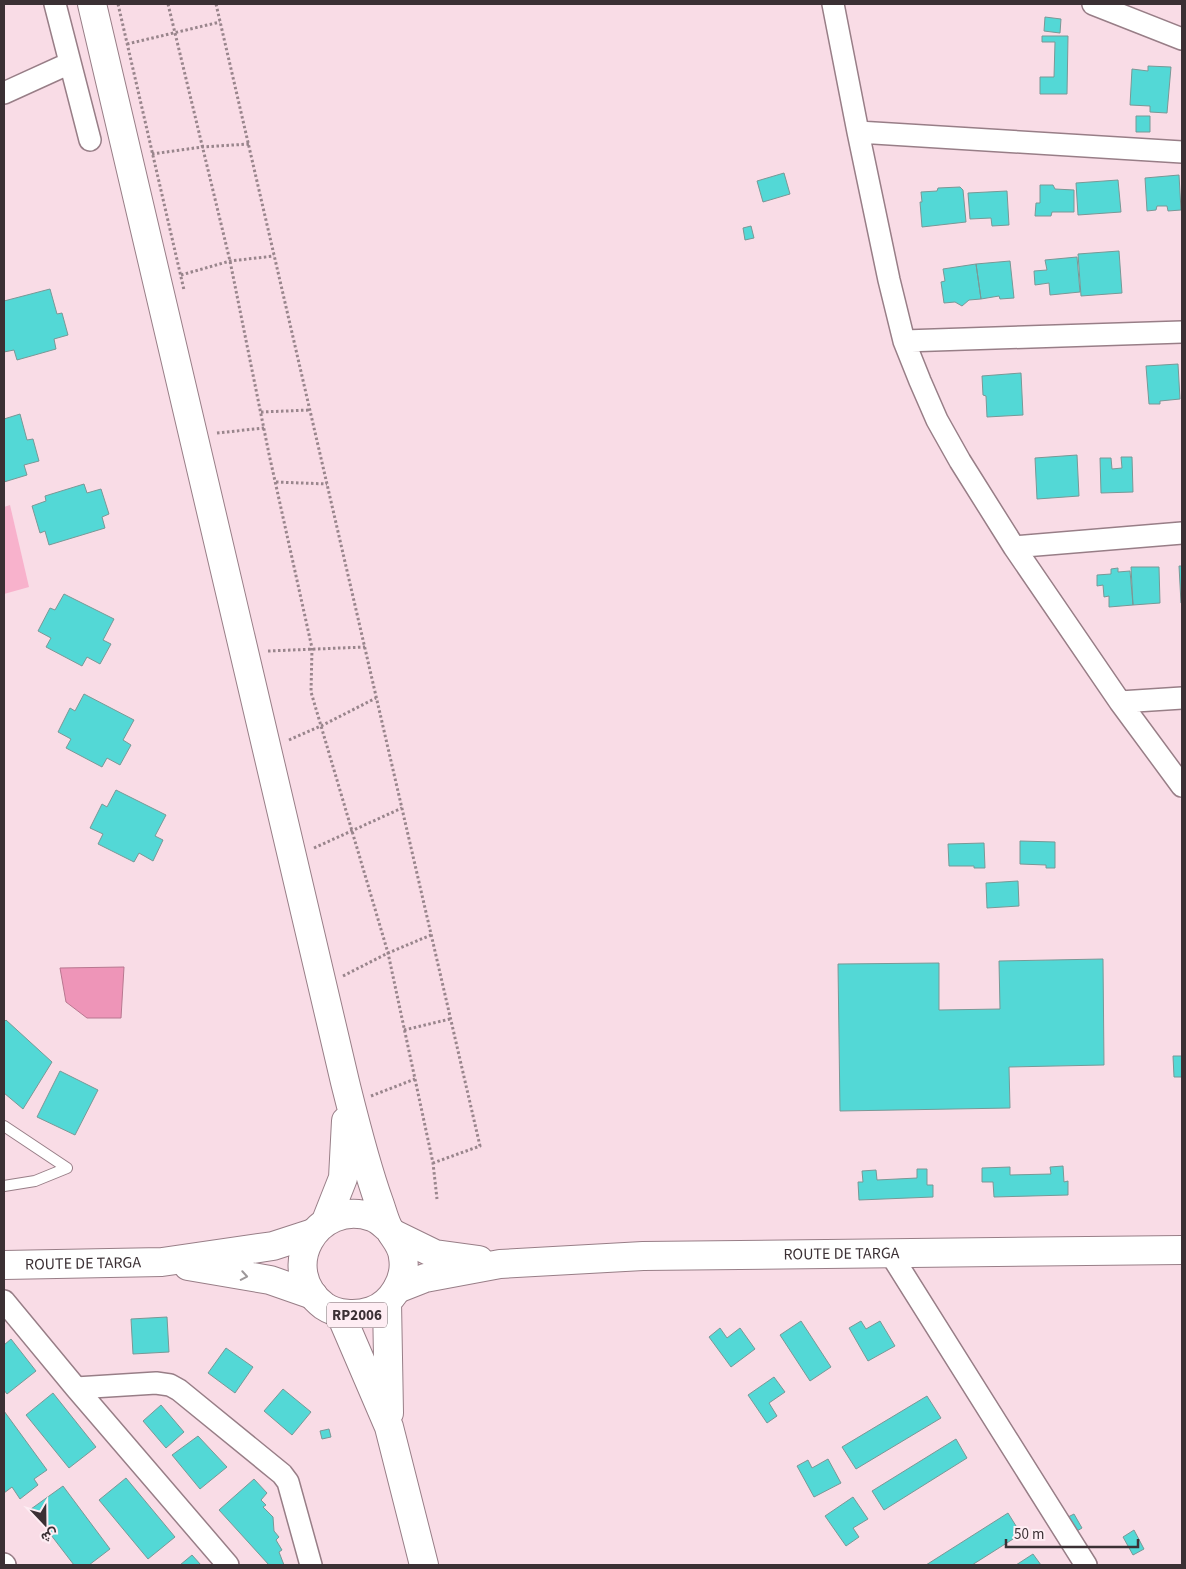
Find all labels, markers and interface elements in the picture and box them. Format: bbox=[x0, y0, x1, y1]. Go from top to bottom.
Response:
street label: ROUTE DE TARGA bbox=[783, 1242, 900, 1265]
street label: ROUTE DE TARGA bbox=[25, 1251, 142, 1276]
one-way arrow bbox=[240, 1270, 249, 1280]
road number: RP2006 bbox=[327, 1302, 387, 1328]
north arrow bbox=[20, 1499, 70, 1549]
scale bar bbox=[1006, 1516, 1138, 1548]
text: ش bbox=[38, 1523, 61, 1548]
text: 50 m bbox=[1014, 1524, 1044, 1545]

